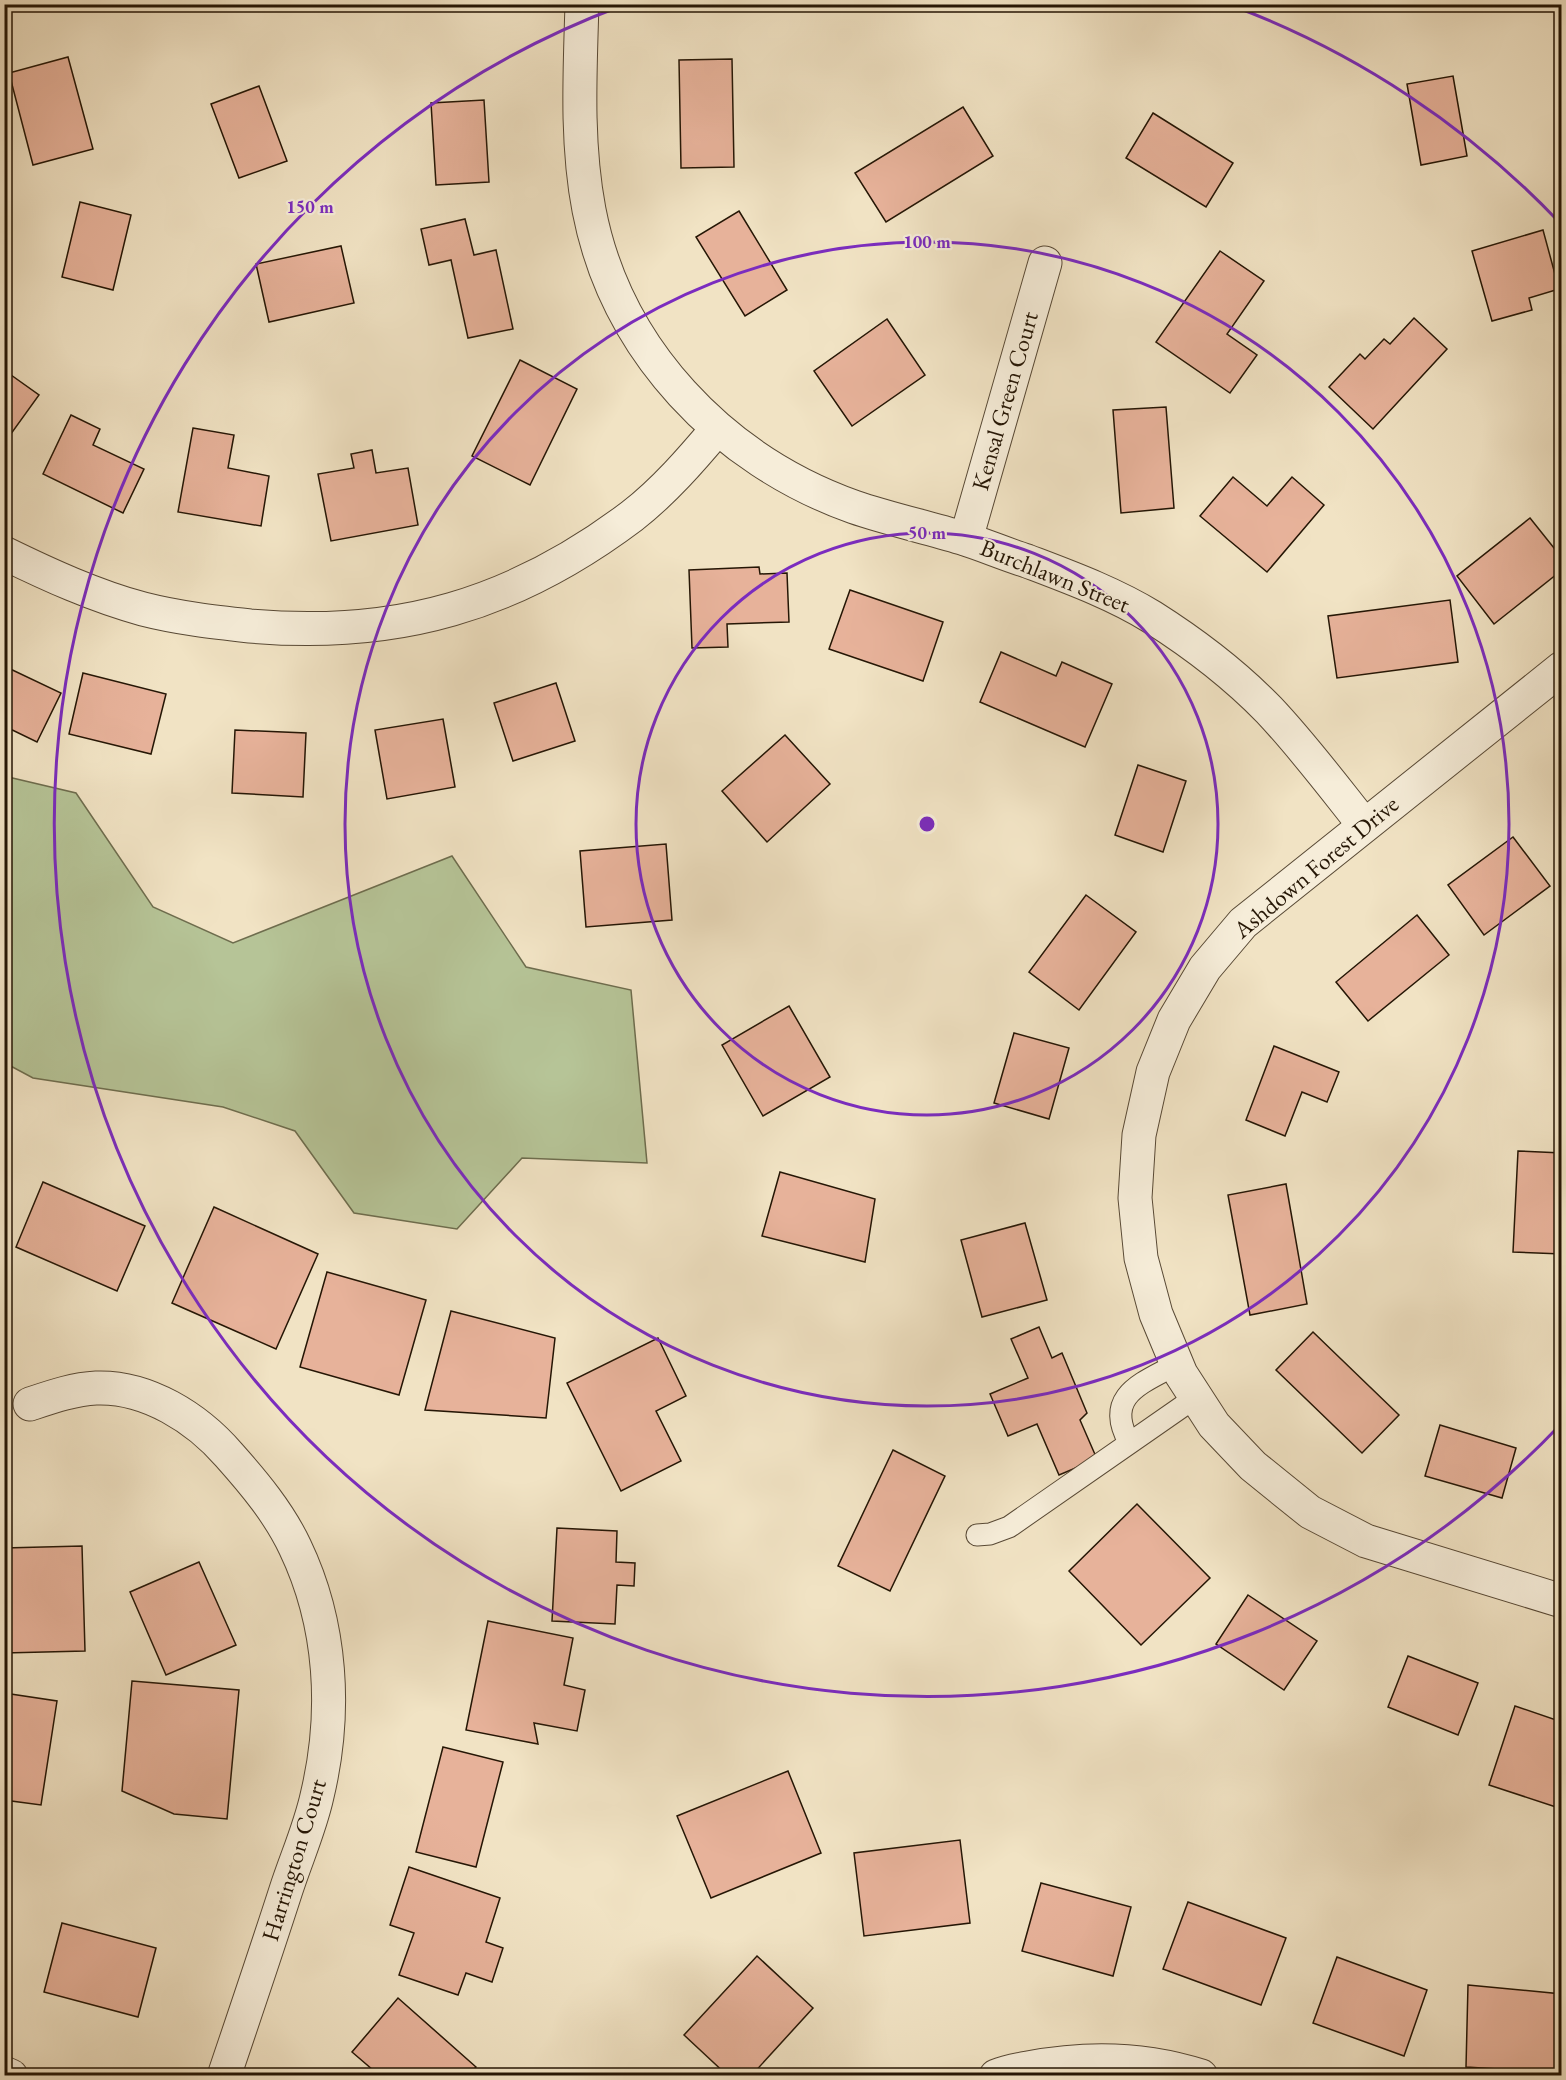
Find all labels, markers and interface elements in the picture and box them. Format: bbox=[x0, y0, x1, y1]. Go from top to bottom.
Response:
text: 150 m bbox=[286, 195, 334, 218]
text: 100 m bbox=[903, 230, 951, 253]
street label: Kensal Green Court bbox=[964, 307, 1045, 494]
text: 50 m bbox=[908, 521, 946, 544]
street label: Burchlawn Street bbox=[976, 531, 1135, 620]
street label: Ashdown Forest Drive bbox=[1226, 788, 1405, 945]
centre of rings bbox=[917, 814, 937, 834]
street label: Harrington Court bbox=[254, 1775, 333, 1945]

